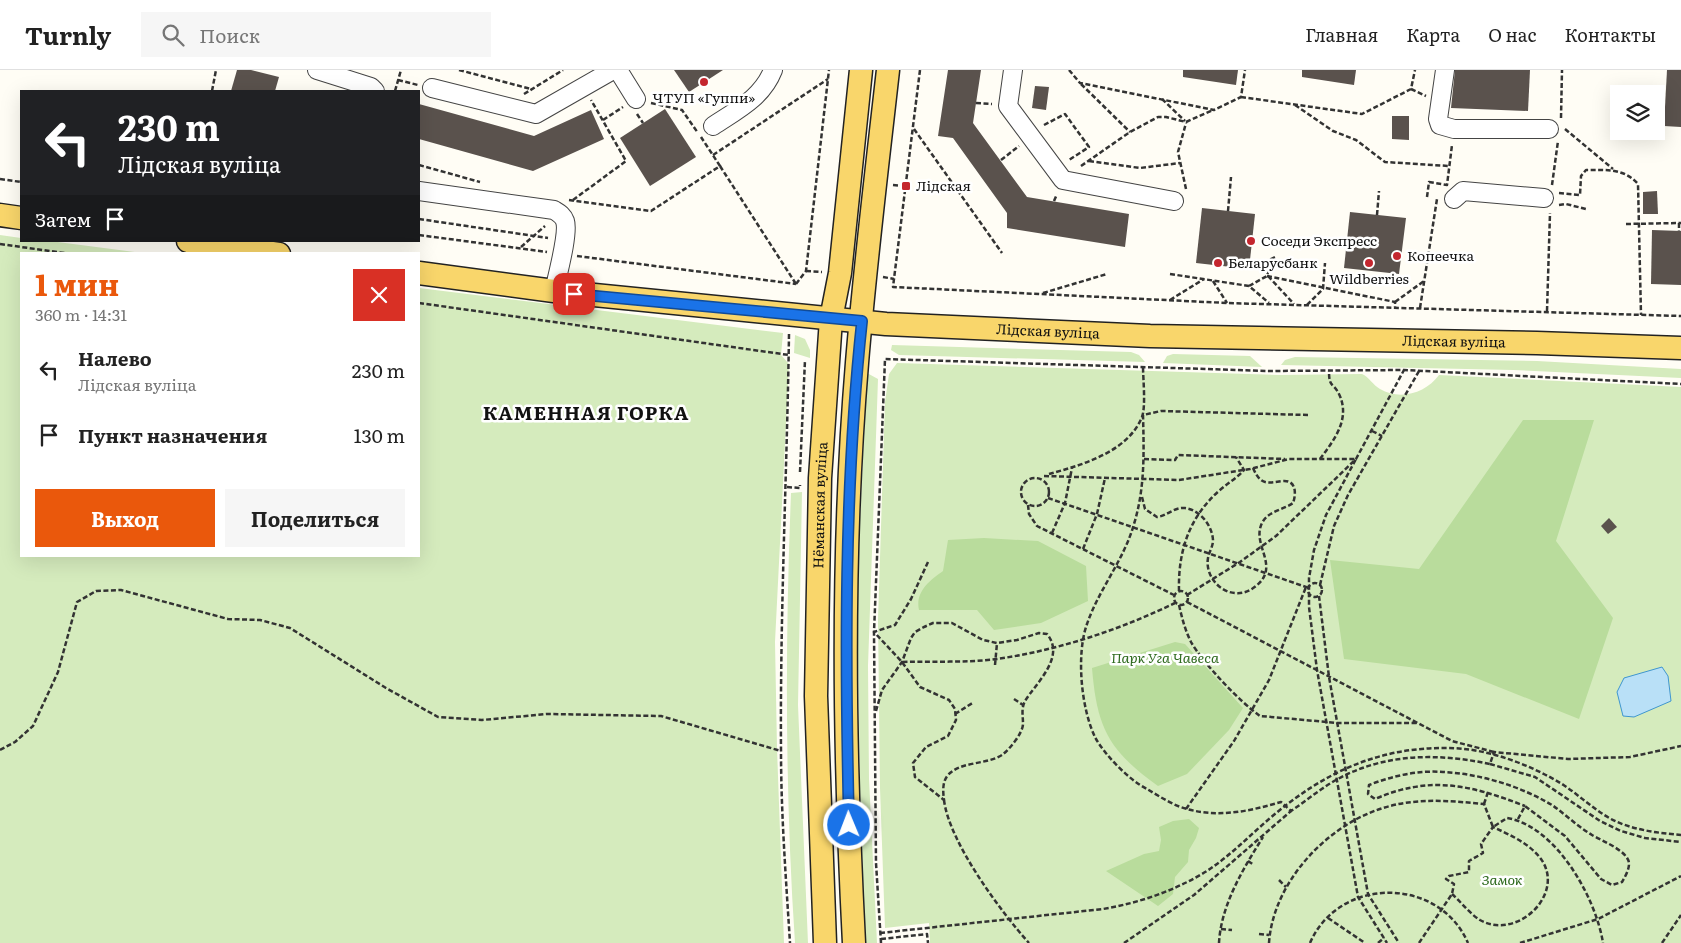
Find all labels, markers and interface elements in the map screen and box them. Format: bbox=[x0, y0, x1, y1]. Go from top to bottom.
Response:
search box bbox=[141, 12, 491, 57]
text: Turnly bbox=[25, 17, 111, 52]
icon: search bbox=[159, 21, 187, 49]
text: Поиск bbox=[199, 21, 260, 49]
text: Главная bbox=[1305, 21, 1378, 48]
text: Карта bbox=[1406, 21, 1460, 48]
text: О нас bbox=[1488, 21, 1536, 48]
text: Контакты bbox=[1564, 21, 1656, 48]
marker: ЧТУП «Гуппи» bbox=[698, 76, 710, 88]
map controls bbox=[1610, 85, 1665, 140]
button: layers bbox=[1610, 85, 1665, 140]
place label: ЧТУП «Гуппи» bbox=[653, 87, 756, 107]
text: 230 m bbox=[118, 100, 220, 152]
icon: left bbox=[35, 110, 100, 175]
text: Лідская вуліца bbox=[118, 147, 281, 180]
place label: Лідская bbox=[916, 175, 971, 195]
marker: Лідская bbox=[900, 180, 912, 192]
text: Затем bbox=[35, 205, 91, 233]
icon: arrive bbox=[101, 205, 129, 233]
place label: Соседи Экспресс bbox=[1261, 230, 1377, 250]
marker: Соседи Экспресс bbox=[1245, 235, 1257, 247]
place label: Копеечка bbox=[1407, 245, 1474, 265]
marker: Копеечка bbox=[1391, 250, 1403, 262]
place label: Беларусбанк bbox=[1228, 252, 1318, 272]
marker: Беларусбанк bbox=[1212, 257, 1224, 269]
marker: Wildberries bbox=[1363, 257, 1375, 269]
text: 1 мин bbox=[35, 261, 119, 305]
place label: Wildberries bbox=[1329, 268, 1409, 288]
button: close bbox=[353, 269, 405, 321]
pin bbox=[553, 273, 595, 315]
icon: arrive bbox=[560, 280, 588, 308]
text: 360 m · 14:31 bbox=[35, 302, 127, 326]
street label: Лідская вуліца bbox=[996, 318, 1101, 343]
street label: Лідская вуліца bbox=[1402, 330, 1506, 351]
text: Налево bbox=[78, 344, 152, 372]
icon: left bbox=[35, 356, 63, 384]
text: 230 m bbox=[352, 356, 405, 384]
text: Лідская вуліца bbox=[78, 372, 196, 396]
district label: КАМЕННАЯ ГОРКА bbox=[483, 398, 689, 426]
icon: arrive bbox=[35, 421, 63, 449]
text: Пункт назначения bbox=[78, 421, 267, 449]
text: 130 m bbox=[354, 421, 405, 449]
street label: Нёманская вуліца bbox=[807, 441, 832, 569]
button: Выход bbox=[35, 489, 215, 547]
button: Поделиться bbox=[225, 489, 405, 547]
park label: Парк Уга Чавеса bbox=[1111, 647, 1219, 667]
position arrow bbox=[822, 798, 874, 850]
park label: Замок bbox=[1482, 869, 1523, 889]

